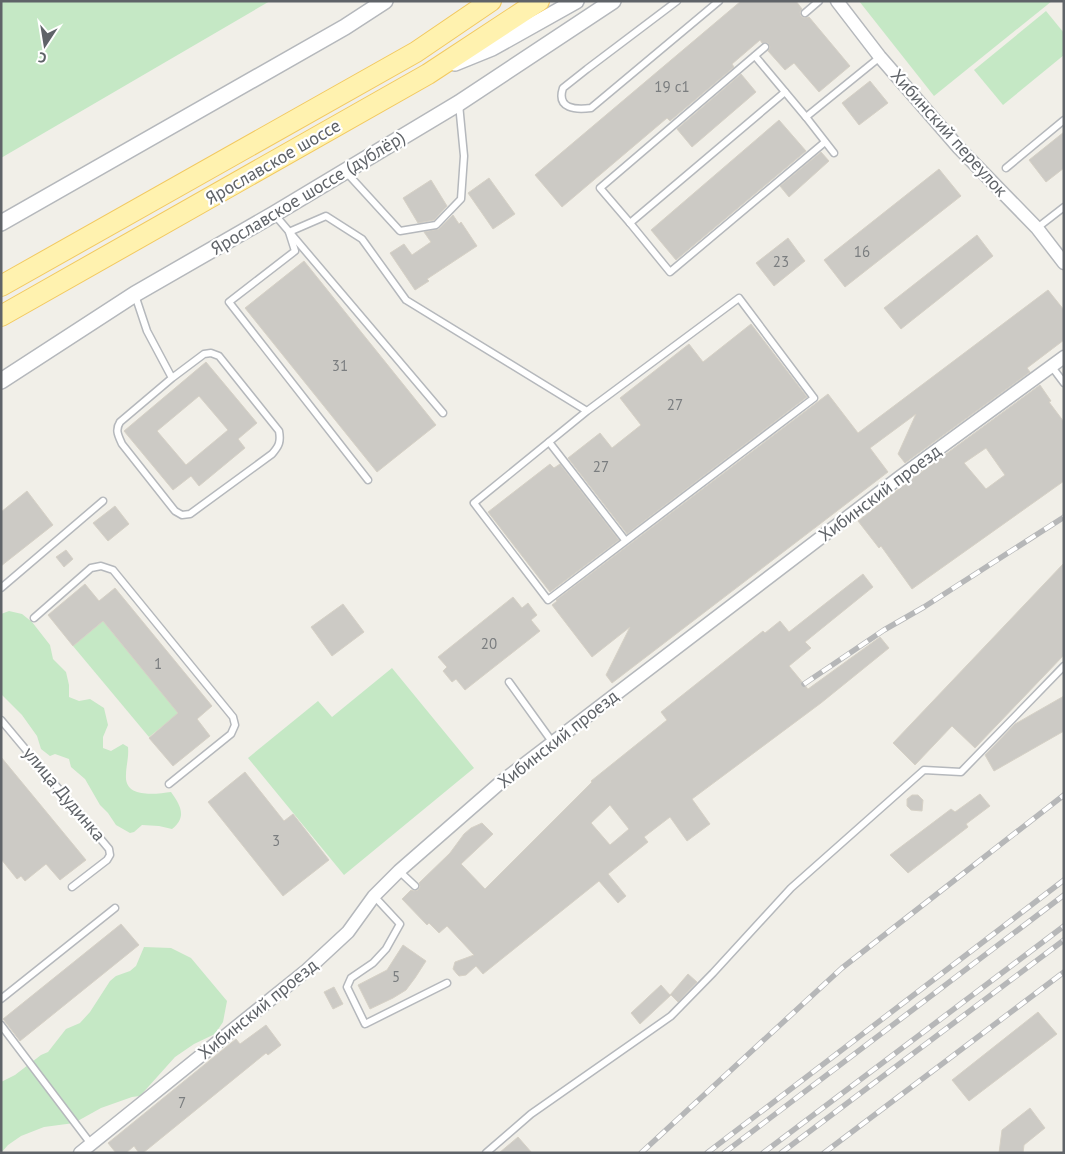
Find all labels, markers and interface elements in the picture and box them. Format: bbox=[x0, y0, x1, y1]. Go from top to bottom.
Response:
north arrow bbox=[20, 20, 70, 70]
text: С bbox=[36, 48, 48, 67]
street label: Хибинский переулок bbox=[886, 64, 1013, 202]
house number: 19 с1 bbox=[654, 77, 690, 96]
street label: Ярославское шоссе bbox=[201, 114, 344, 210]
street label: Ярославское шоссе (дублёр) bbox=[206, 125, 409, 260]
house number: 16 bbox=[854, 242, 870, 261]
house number: 23 bbox=[773, 252, 789, 271]
house number: 31 bbox=[332, 356, 348, 375]
house number: 27 bbox=[667, 395, 683, 414]
street label: Хибинский проезд bbox=[814, 439, 946, 546]
house number: 27 bbox=[593, 457, 609, 476]
house number: 20 bbox=[481, 634, 497, 653]
house number: 1 bbox=[154, 654, 162, 673]
street label: Хибинский проезд bbox=[493, 684, 623, 793]
street label: улица Дудинка bbox=[18, 742, 111, 846]
house number: 3 bbox=[272, 831, 280, 850]
street label: Хибинский проезд bbox=[193, 953, 322, 1064]
house number: 5 bbox=[392, 967, 400, 986]
house number: 7 bbox=[178, 1093, 186, 1112]

